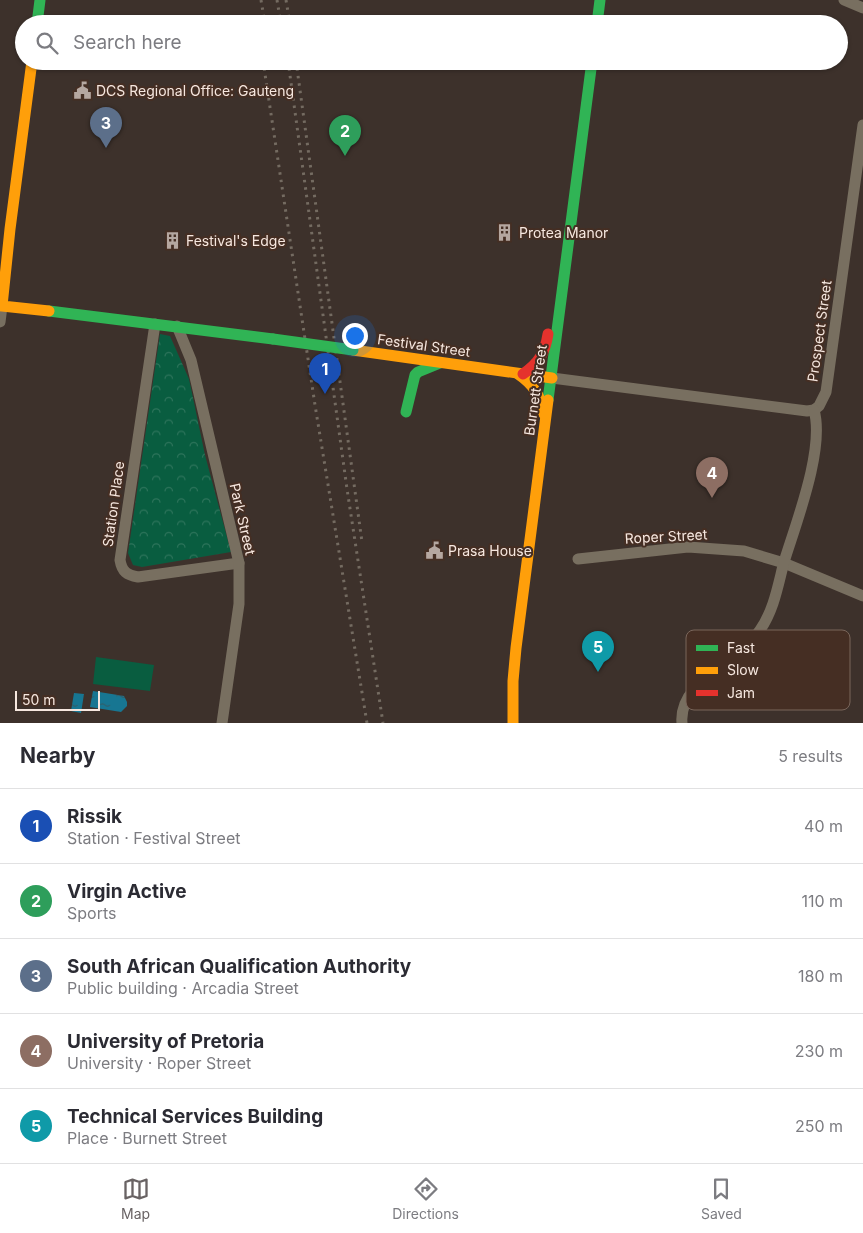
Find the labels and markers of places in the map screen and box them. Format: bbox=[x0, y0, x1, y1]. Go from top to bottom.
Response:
public building icon: DCS Regional Office: Gauteng bbox=[72, 80, 92, 100]
place label: DCS Regional Office: Gauteng bbox=[96, 82, 294, 99]
pin: 3 bbox=[90, 107, 122, 148]
pin: 2 bbox=[329, 115, 361, 156]
building icon: Protea Manor bbox=[495, 222, 515, 242]
place label: Protea Manor bbox=[519, 224, 608, 241]
building icon: Festival's Edge bbox=[162, 230, 182, 250]
place label: Festival's Edge bbox=[186, 232, 286, 249]
pin: 1 bbox=[309, 353, 341, 394]
pin: 4 bbox=[696, 457, 728, 498]
public building icon: Prasa House bbox=[424, 540, 444, 560]
place label: Prasa House bbox=[448, 542, 532, 559]
pin: 5 bbox=[582, 631, 614, 672]

